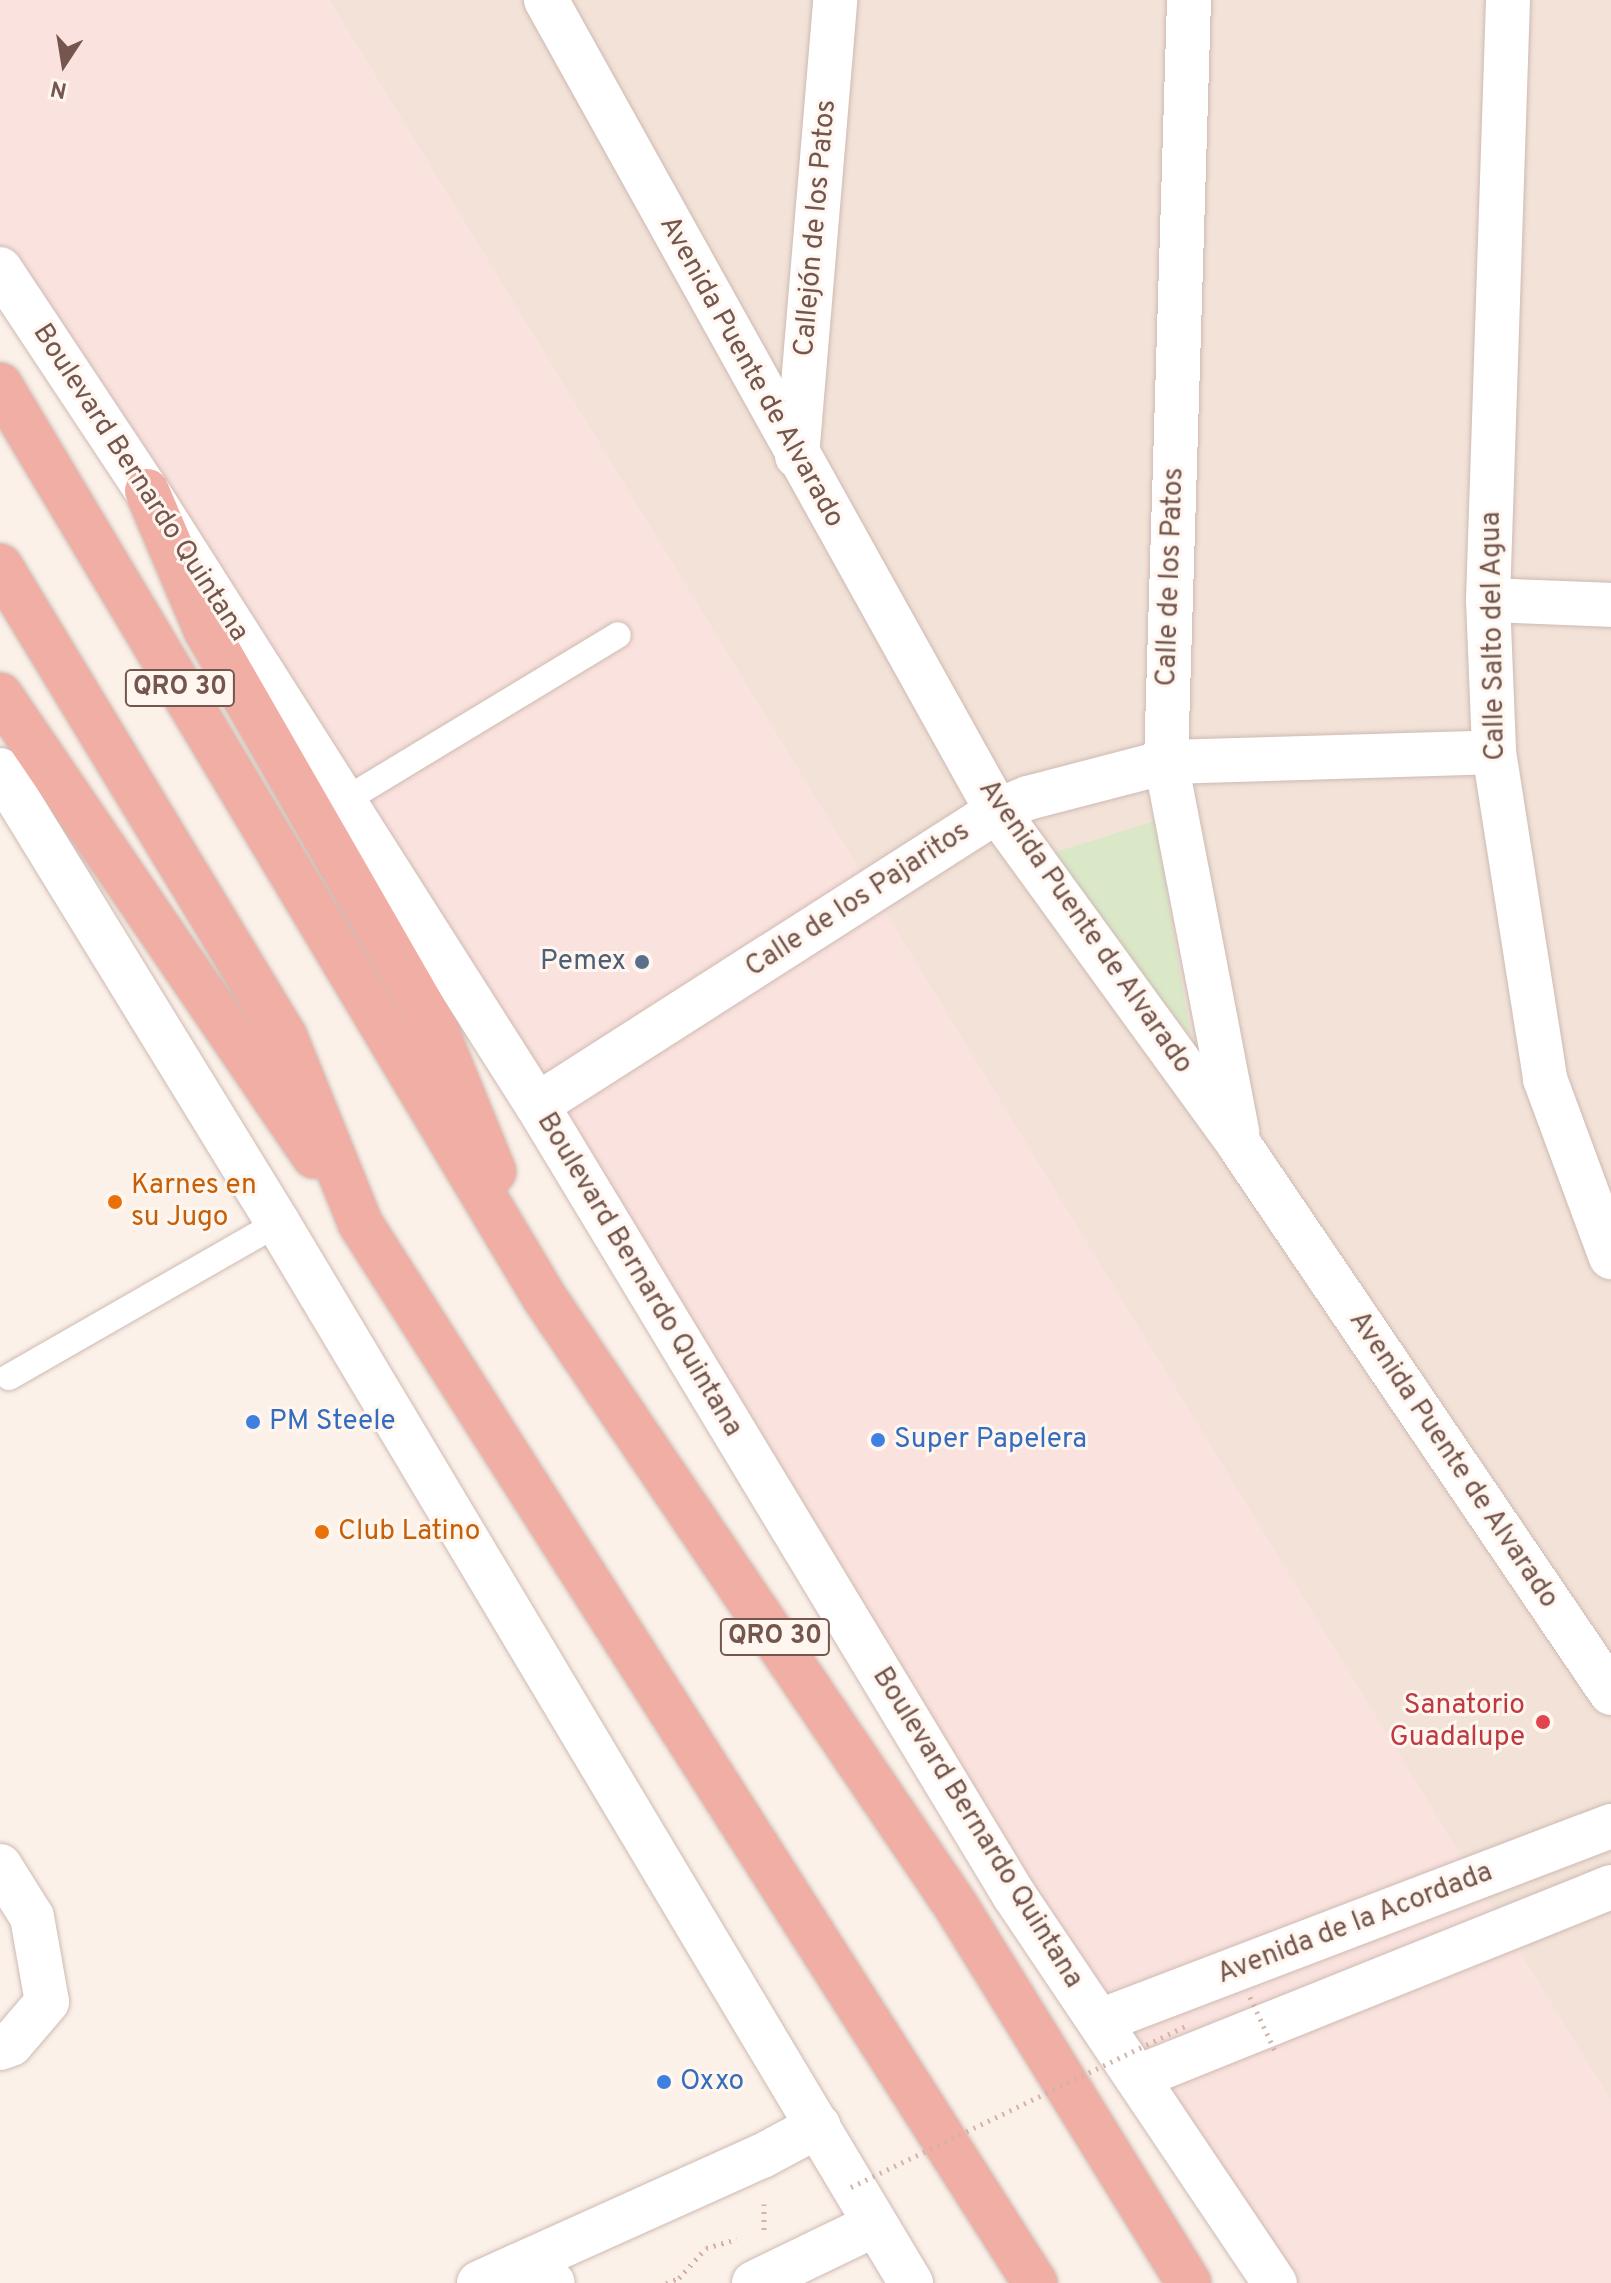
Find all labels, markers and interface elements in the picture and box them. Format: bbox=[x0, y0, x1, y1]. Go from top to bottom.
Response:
north arrow bbox=[24, 24, 104, 104]
text: N bbox=[48, 73, 69, 103]
street label: Callejón de los Patos bbox=[788, 98, 844, 358]
street label: Avenida Puente de Alvarado bbox=[651, 210, 851, 534]
street label: Boulevard Bernardo Quintana bbox=[25, 318, 255, 648]
street label: Calle de los Patos bbox=[1150, 467, 1192, 687]
street label: Calle Salto del Agua bbox=[1475, 511, 1513, 761]
road number: QRO 30 bbox=[124, 666, 236, 710]
street label: Avenida Puente de Alvarado bbox=[970, 773, 1200, 1081]
street label: Calle de los Pajaritos bbox=[740, 815, 976, 985]
place label: Pemex bbox=[540, 945, 626, 979]
marker: Pemex bbox=[633, 953, 651, 971]
street label: Boulevard Bernardo Quintana bbox=[529, 1107, 749, 1443]
place label: Karnes en su Jugo bbox=[131, 1169, 257, 1235]
marker: Karnes en su Jugo bbox=[106, 1193, 124, 1211]
street label: Avenida Puente de Alvarado bbox=[1341, 1305, 1565, 1615]
place label: PM Steele bbox=[269, 1405, 396, 1439]
marker: PM Steele bbox=[244, 1413, 262, 1431]
place label: Super Papelera bbox=[894, 1423, 1087, 1457]
marker: Super Papelera bbox=[869, 1431, 887, 1449]
place label: Club Latino bbox=[338, 1515, 480, 1549]
marker: Club Latino bbox=[313, 1523, 331, 1541]
road number: QRO 30 bbox=[719, 1615, 831, 1659]
street label: Boulevard Bernardo Quintana bbox=[864, 1661, 1090, 1995]
place label: Sanatorio Guadalupe bbox=[1390, 1689, 1525, 1755]
marker: Sanatorio Guadalupe bbox=[1532, 1711, 1554, 1733]
street label: Avenida de la Acordada bbox=[1212, 1856, 1498, 1992]
place label: Oxxo bbox=[680, 2065, 744, 2099]
marker: Oxxo bbox=[655, 2073, 673, 2091]

